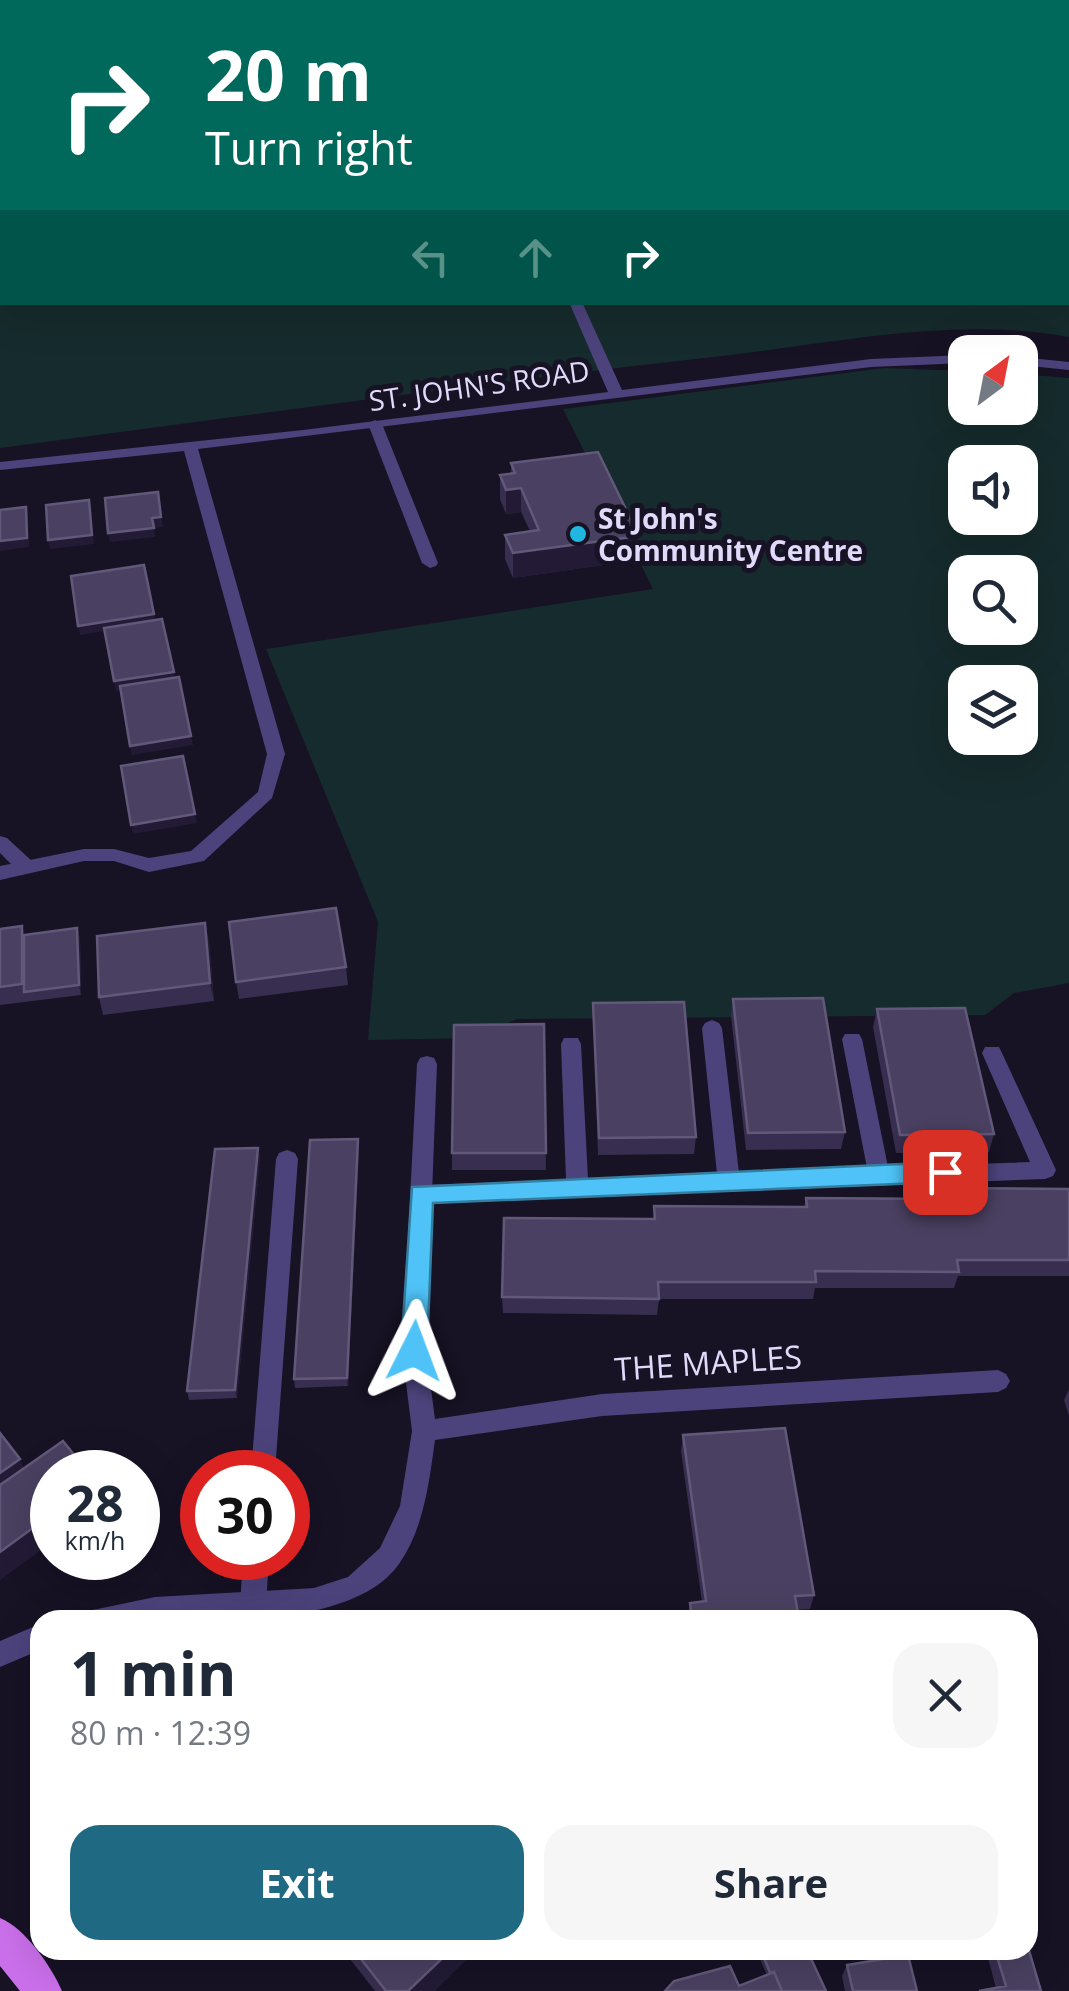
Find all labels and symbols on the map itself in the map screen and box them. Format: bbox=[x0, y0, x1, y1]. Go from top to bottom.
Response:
north arrow bbox=[948, 335, 1038, 425]
street label: ST. JOHN'S ROAD bbox=[366, 351, 592, 419]
place label: St John's Community Centre bbox=[598, 499, 863, 569]
marker: St John's Community Centre bbox=[567, 523, 589, 545]
pin bbox=[903, 1130, 988, 1215]
position arrow bbox=[362, 1299, 466, 1403]
street label: THE MAPLES bbox=[613, 1334, 803, 1390]
speed limit sign: 30 bbox=[180, 1450, 310, 1580]

